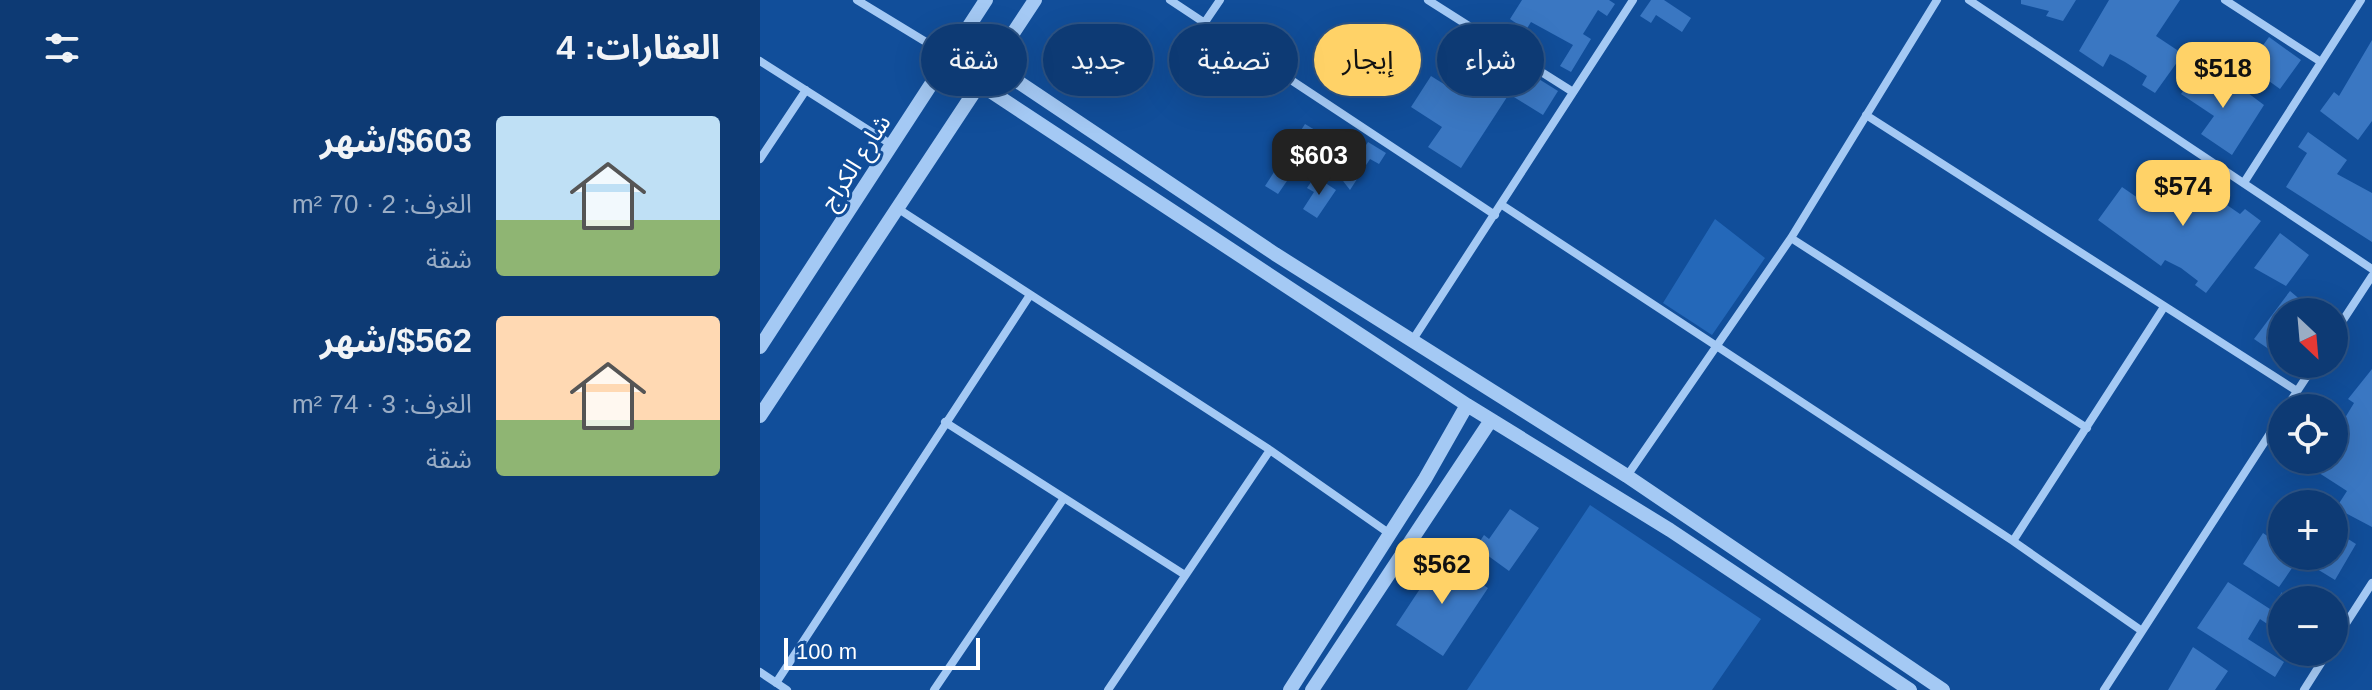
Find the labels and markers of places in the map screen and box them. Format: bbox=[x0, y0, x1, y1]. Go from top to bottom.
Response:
pin: $518 bbox=[2176, 42, 2270, 110]
pin: $603 bbox=[1272, 129, 1366, 197]
pin: $574 bbox=[2136, 160, 2230, 228]
pin: $562 bbox=[1395, 538, 1489, 606]

